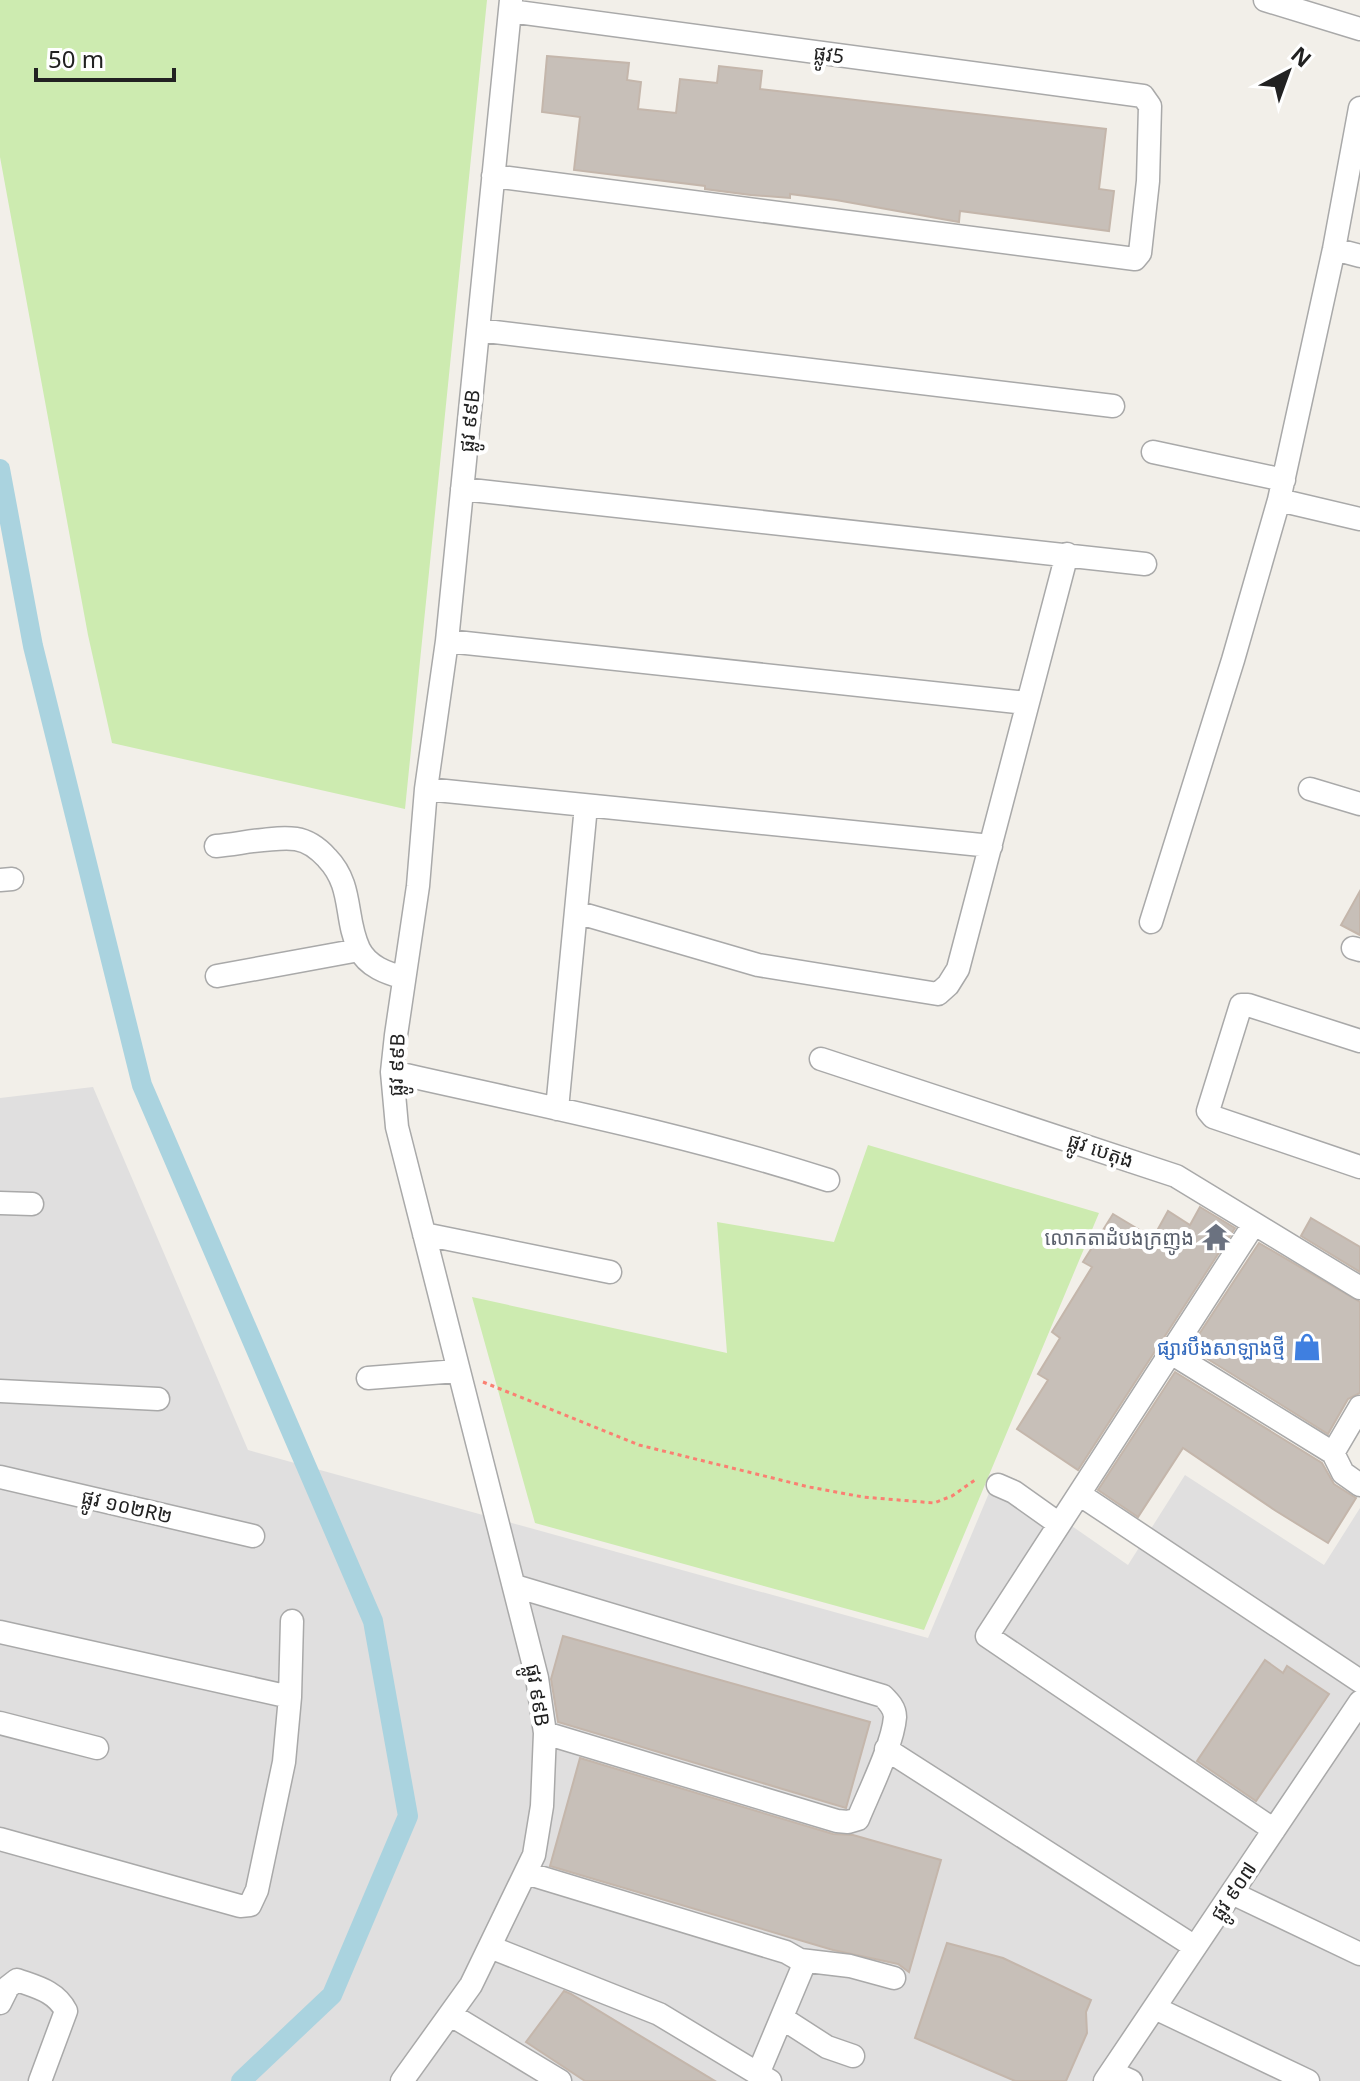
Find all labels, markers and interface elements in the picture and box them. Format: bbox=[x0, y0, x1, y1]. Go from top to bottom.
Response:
scale bar bbox=[36, 32, 174, 82]
north arrow bbox=[1248, 32, 1328, 112]
street label: ផ្លូវ5 bbox=[811, 38, 846, 75]
text: N bbox=[1285, 39, 1318, 73]
text: 50 m bbox=[48, 42, 104, 75]
street label: ផ្លូវ ៩៩B bbox=[452, 388, 492, 454]
street label: ផ្លូវ ៩៩B bbox=[381, 1033, 417, 1097]
street label: ផ្លូវ បេតុង bbox=[1062, 1126, 1138, 1179]
temple icon: លោកតាដំបងក្រញូង bbox=[1201, 1222, 1231, 1252]
place label: លោកតាដំបងក្រញូង bbox=[1044, 1224, 1194, 1256]
shop icon: ផ្សារបឹងសាឡាងថ្មី bbox=[1292, 1332, 1322, 1362]
place label: ផ្សារបឹងសាឡាងថ្មី bbox=[1157, 1334, 1285, 1361]
street label: ផ្លូវ ១០២R២ bbox=[78, 1482, 175, 1535]
street label: ផ្លូវ ៩៩B bbox=[514, 1662, 556, 1729]
street label: ផ្លូវ ៩០៧ bbox=[1204, 1856, 1267, 1929]

